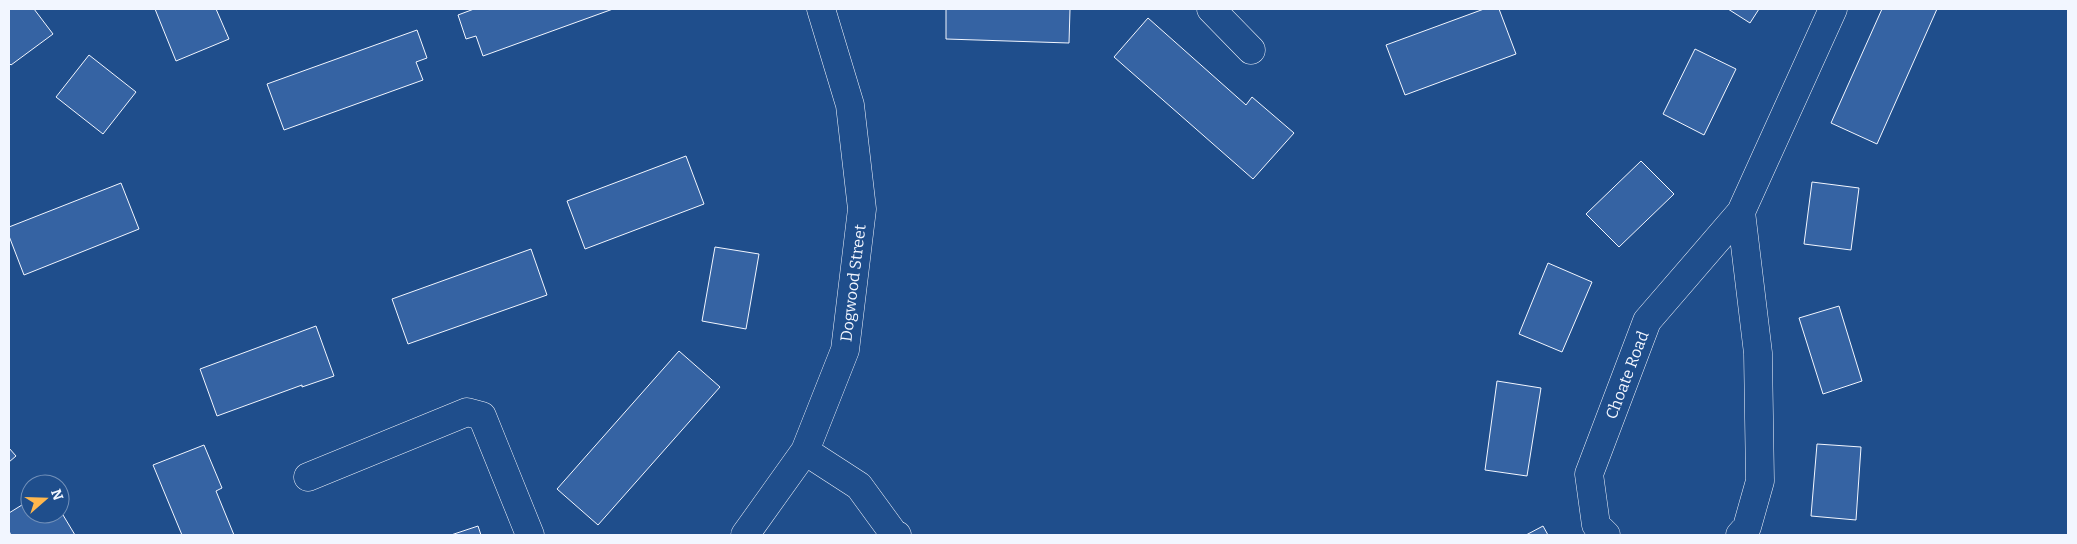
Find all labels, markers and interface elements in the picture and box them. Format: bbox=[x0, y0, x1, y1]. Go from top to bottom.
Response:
street label: Dogwood Street bbox=[836, 223, 870, 343]
street label: Choate Road bbox=[1601, 328, 1653, 422]
north arrow bbox=[20, 474, 70, 524]
text: N bbox=[47, 487, 67, 503]

